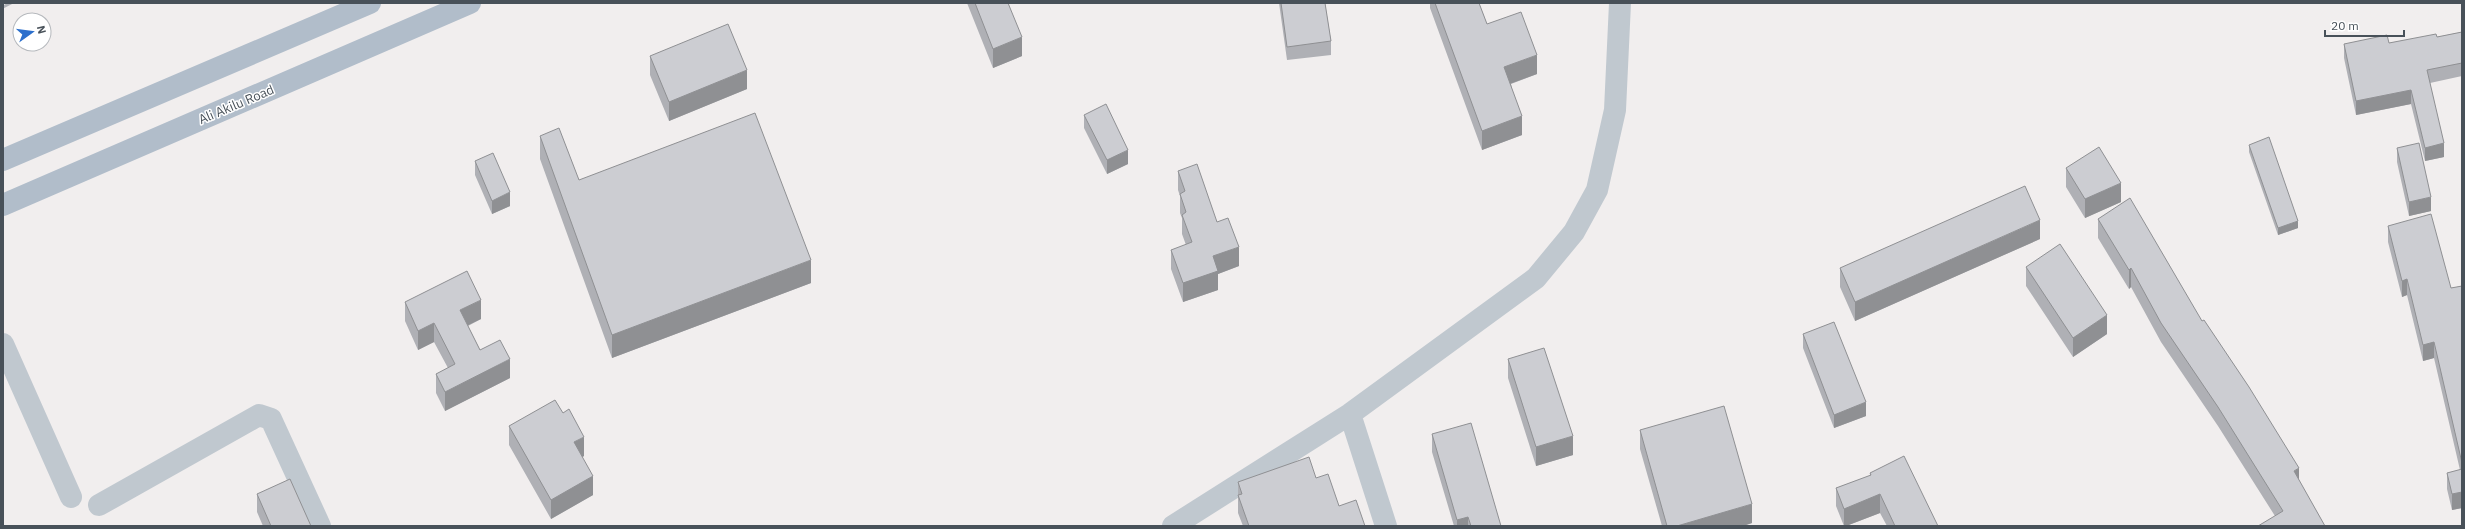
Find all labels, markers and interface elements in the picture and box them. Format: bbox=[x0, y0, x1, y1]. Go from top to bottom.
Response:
north arrow bbox=[12, 12, 52, 52]
scale bar bbox=[2325, 12, 2404, 38]
text: 20 m bbox=[2331, 18, 2359, 33]
text: N bbox=[34, 24, 49, 35]
street label: Ali Akilu Road bbox=[196, 81, 277, 128]

